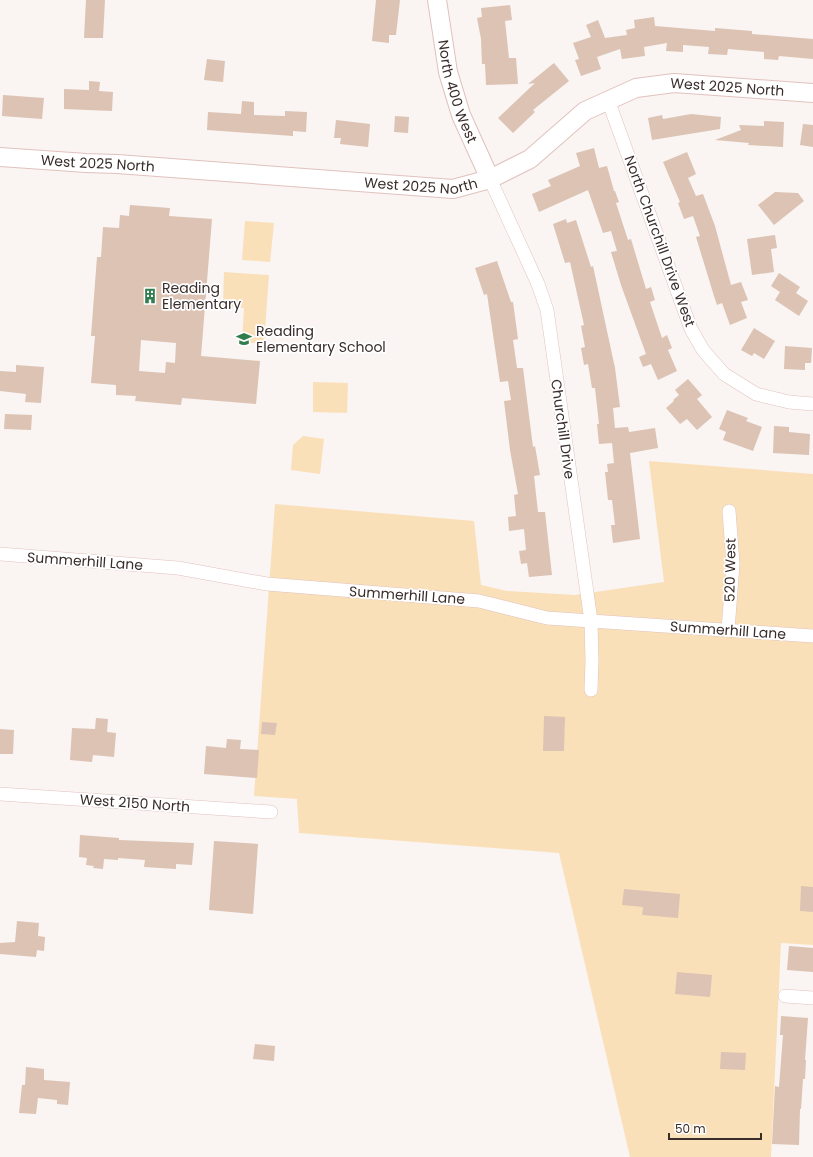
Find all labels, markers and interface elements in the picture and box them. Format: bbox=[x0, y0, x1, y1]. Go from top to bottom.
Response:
street label: North 400 West bbox=[433, 39, 482, 146]
street label: West 2025 North bbox=[670, 73, 785, 101]
street label: West 2025 North bbox=[40, 150, 155, 177]
street label: North Churchill Drive West bbox=[620, 153, 700, 329]
street label: West 2025 North bbox=[363, 172, 480, 200]
place label: Reading Elementary bbox=[162, 278, 241, 314]
building icon: Reading Elementary bbox=[141, 287, 159, 305]
place label: Reading Elementary School bbox=[256, 321, 386, 357]
school or university icon: Reading Elementary School bbox=[235, 330, 253, 348]
street label: Churchill Drive bbox=[546, 378, 580, 481]
street label: 520 West bbox=[719, 538, 741, 602]
street label: Summerhill Lane bbox=[26, 547, 144, 575]
street label: Summerhill Lane bbox=[348, 581, 466, 609]
street label: Summerhill Lane bbox=[669, 616, 787, 644]
street label: West 2150 North bbox=[79, 789, 191, 817]
scale bar bbox=[669, 1115, 761, 1141]
text: 50 m bbox=[675, 1120, 706, 1137]

